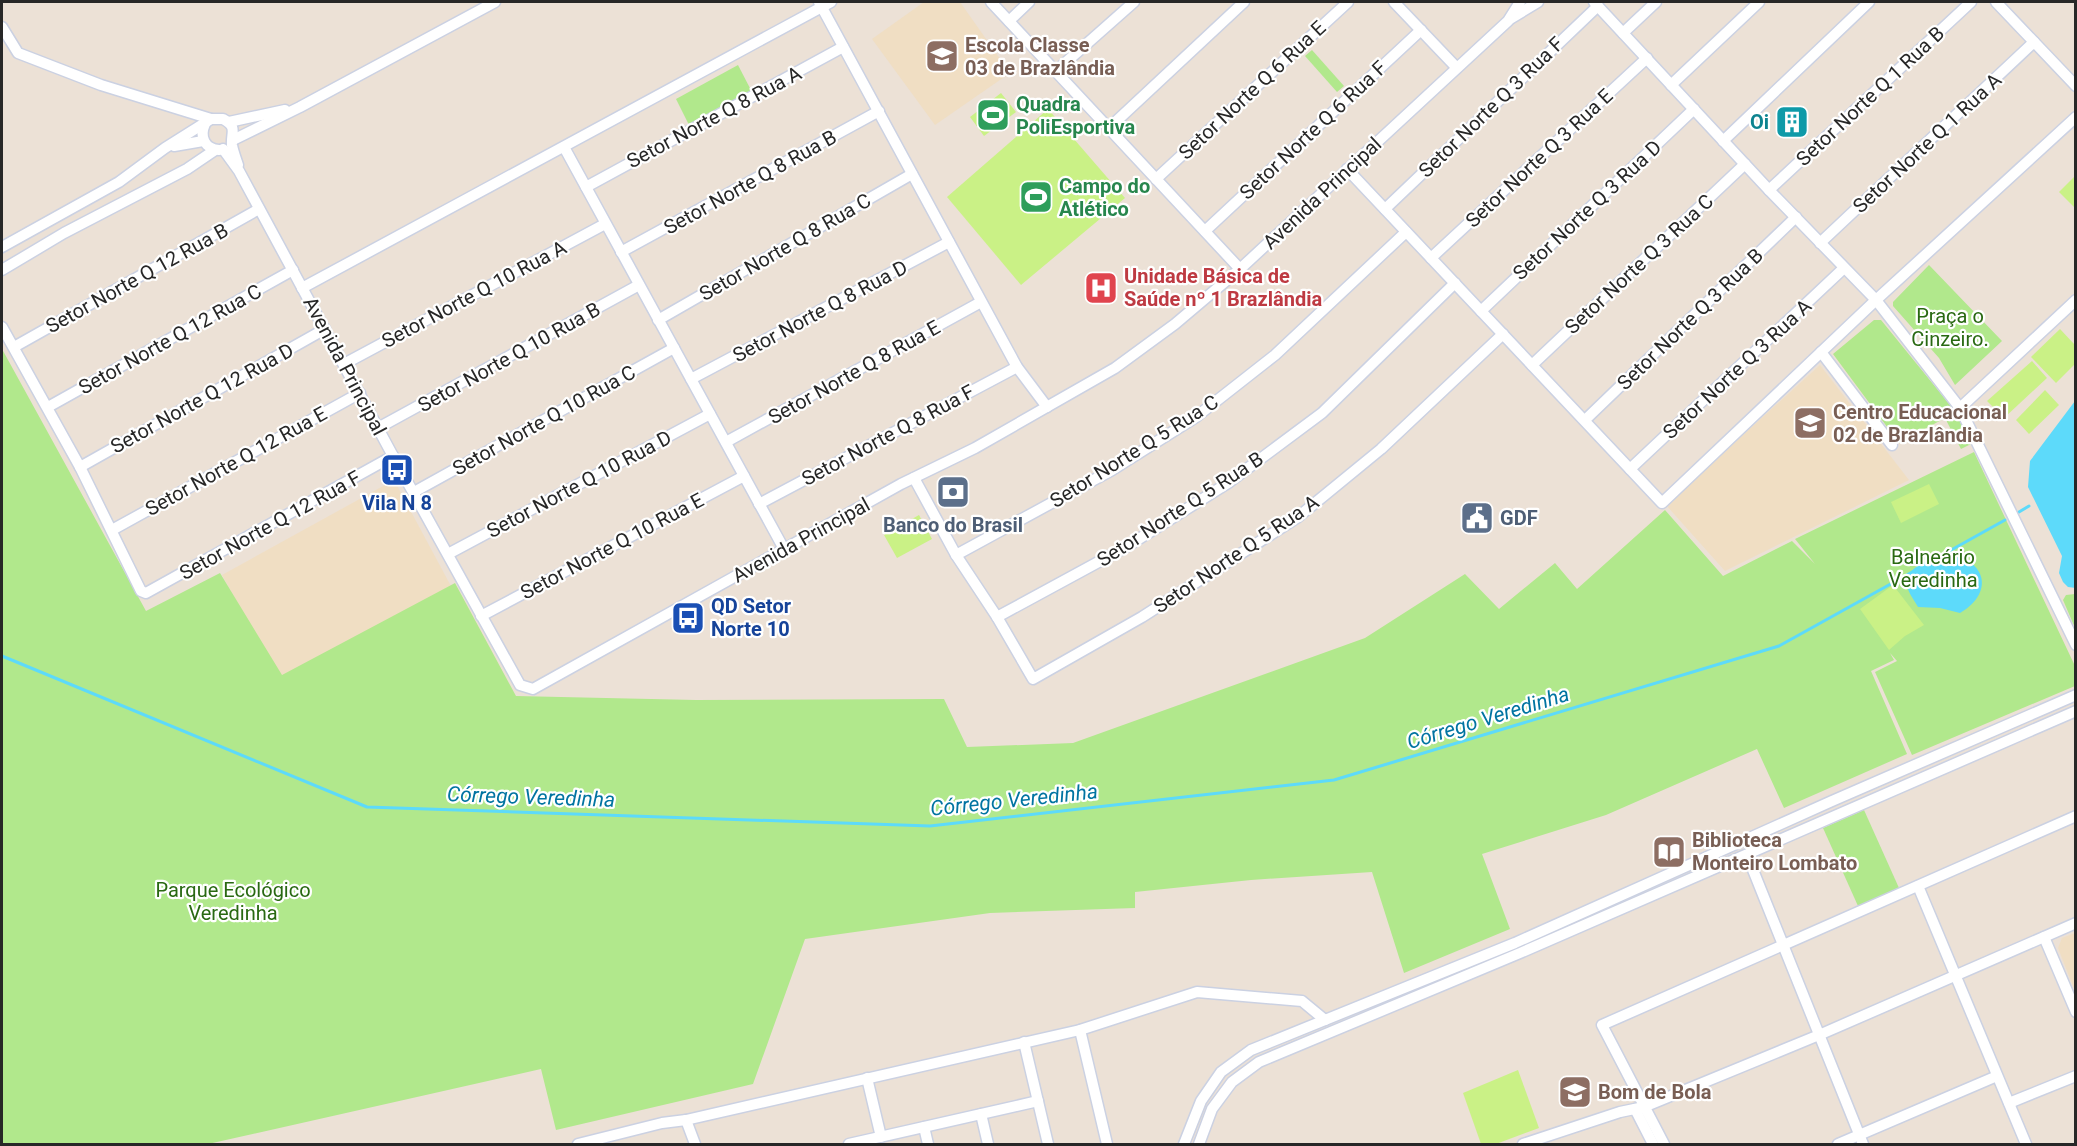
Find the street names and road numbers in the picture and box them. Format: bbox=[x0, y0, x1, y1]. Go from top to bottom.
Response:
street label: Setor Norte Q 6 Rua E bbox=[1173, 16, 1331, 164]
street label: Setor Norte Q 1 Rua B bbox=[1791, 21, 1949, 171]
street label: Setor Norte Q 3 Rua F bbox=[1414, 32, 1568, 182]
street label: Setor Norte Q 6 Rua F bbox=[1235, 56, 1391, 204]
street label: Setor Norte Q 8 Rua A bbox=[623, 61, 805, 173]
street label: Setor Norte Q 1 Rua A bbox=[1848, 68, 2006, 218]
street label: Setor Norte Q 3 Rua E bbox=[1460, 84, 1618, 232]
street label: Setor Norte Q 8 Rua B bbox=[660, 125, 840, 239]
street label: Avenida Principal bbox=[1258, 132, 1386, 254]
street label: Setor Norte Q 3 Rua D bbox=[1508, 135, 1666, 285]
street label: Setor Norte Q 8 Rua C bbox=[695, 188, 875, 306]
street label: Setor Norte Q 3 Rua C bbox=[1560, 189, 1718, 339]
street label: Setor Norte Q 12 Rua B bbox=[42, 218, 232, 338]
street label: Setor Norte Q 10 Rua A bbox=[378, 235, 570, 353]
street label: Setor Norte Q 3 Rua B bbox=[1612, 243, 1768, 395]
street label: Setor Norte Q 8 Rua D bbox=[729, 255, 911, 367]
street label: Setor Norte Q 12 Rua C bbox=[74, 279, 266, 399]
street label: Avenida Principal bbox=[298, 293, 392, 439]
street label: Setor Norte Q 3 Rua A bbox=[1658, 294, 1816, 444]
street label: Setor Norte Q 10 Rua B bbox=[414, 297, 604, 417]
street label: Setor Norte Q 8 Rua E bbox=[764, 315, 944, 429]
street label: Setor Norte Q 12 Rua D bbox=[106, 338, 298, 458]
street label: Setor Norte Q 10 Rua C bbox=[448, 360, 640, 480]
street label: Setor Norte Q 8 Rua F bbox=[798, 379, 978, 491]
street label: Setor Norte Q 5 Rua C bbox=[1045, 389, 1223, 513]
street label: Setor Norte Q 12 Rua E bbox=[141, 401, 331, 521]
street label: Setor Norte Q 10 Rua D bbox=[483, 425, 675, 543]
street label: Setor Norte Q 5 Rua B bbox=[1092, 446, 1268, 572]
street label: Setor Norte Q 12 Rua F bbox=[175, 465, 365, 585]
street label: Setor Norte Q 10 Rua E bbox=[516, 488, 708, 604]
street label: Setor Norte Q 5 Rua A bbox=[1149, 490, 1323, 618]
street label: Avenida Principal bbox=[728, 492, 874, 588]

